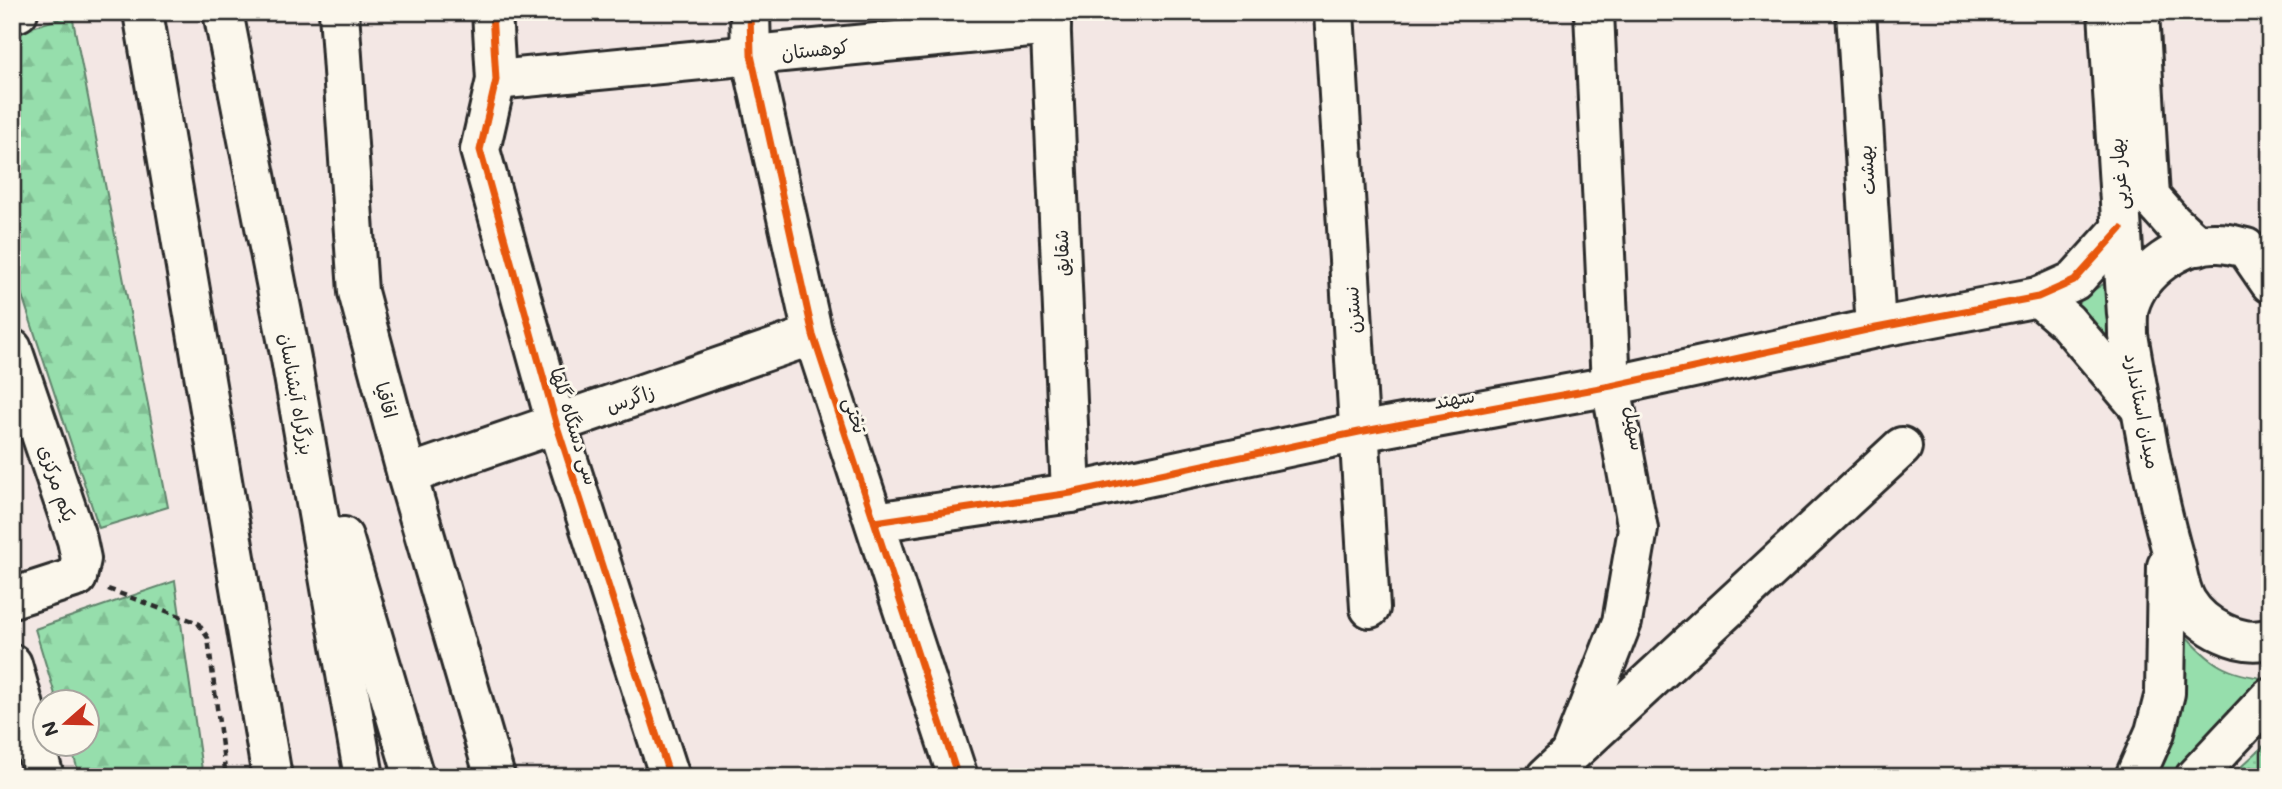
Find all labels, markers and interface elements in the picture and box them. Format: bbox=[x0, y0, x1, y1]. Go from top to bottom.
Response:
street label: کوهستان bbox=[780, 33, 850, 65]
street label: بهار غربی bbox=[2103, 137, 2134, 211]
street label: بهشت bbox=[1852, 144, 1880, 196]
street label: شقایق bbox=[1048, 229, 1074, 277]
street label: نسترن bbox=[1338, 286, 1366, 334]
street label: بزرگراه آبشناسان bbox=[274, 331, 320, 457]
street label: میدان استاندارد bbox=[2120, 351, 2166, 471]
street label: سی دستگاه گلها bbox=[544, 364, 605, 488]
street label: زاگرس bbox=[602, 378, 658, 418]
street label: اقاقیا bbox=[370, 379, 404, 421]
street label: سهند bbox=[1432, 382, 1476, 414]
street label: تختی bbox=[837, 394, 874, 437]
street label: سهیل bbox=[1619, 404, 1651, 452]
street label: یکم مرکزی bbox=[30, 441, 83, 526]
north arrow bbox=[32, 688, 102, 758]
text: N bbox=[35, 718, 64, 740]

